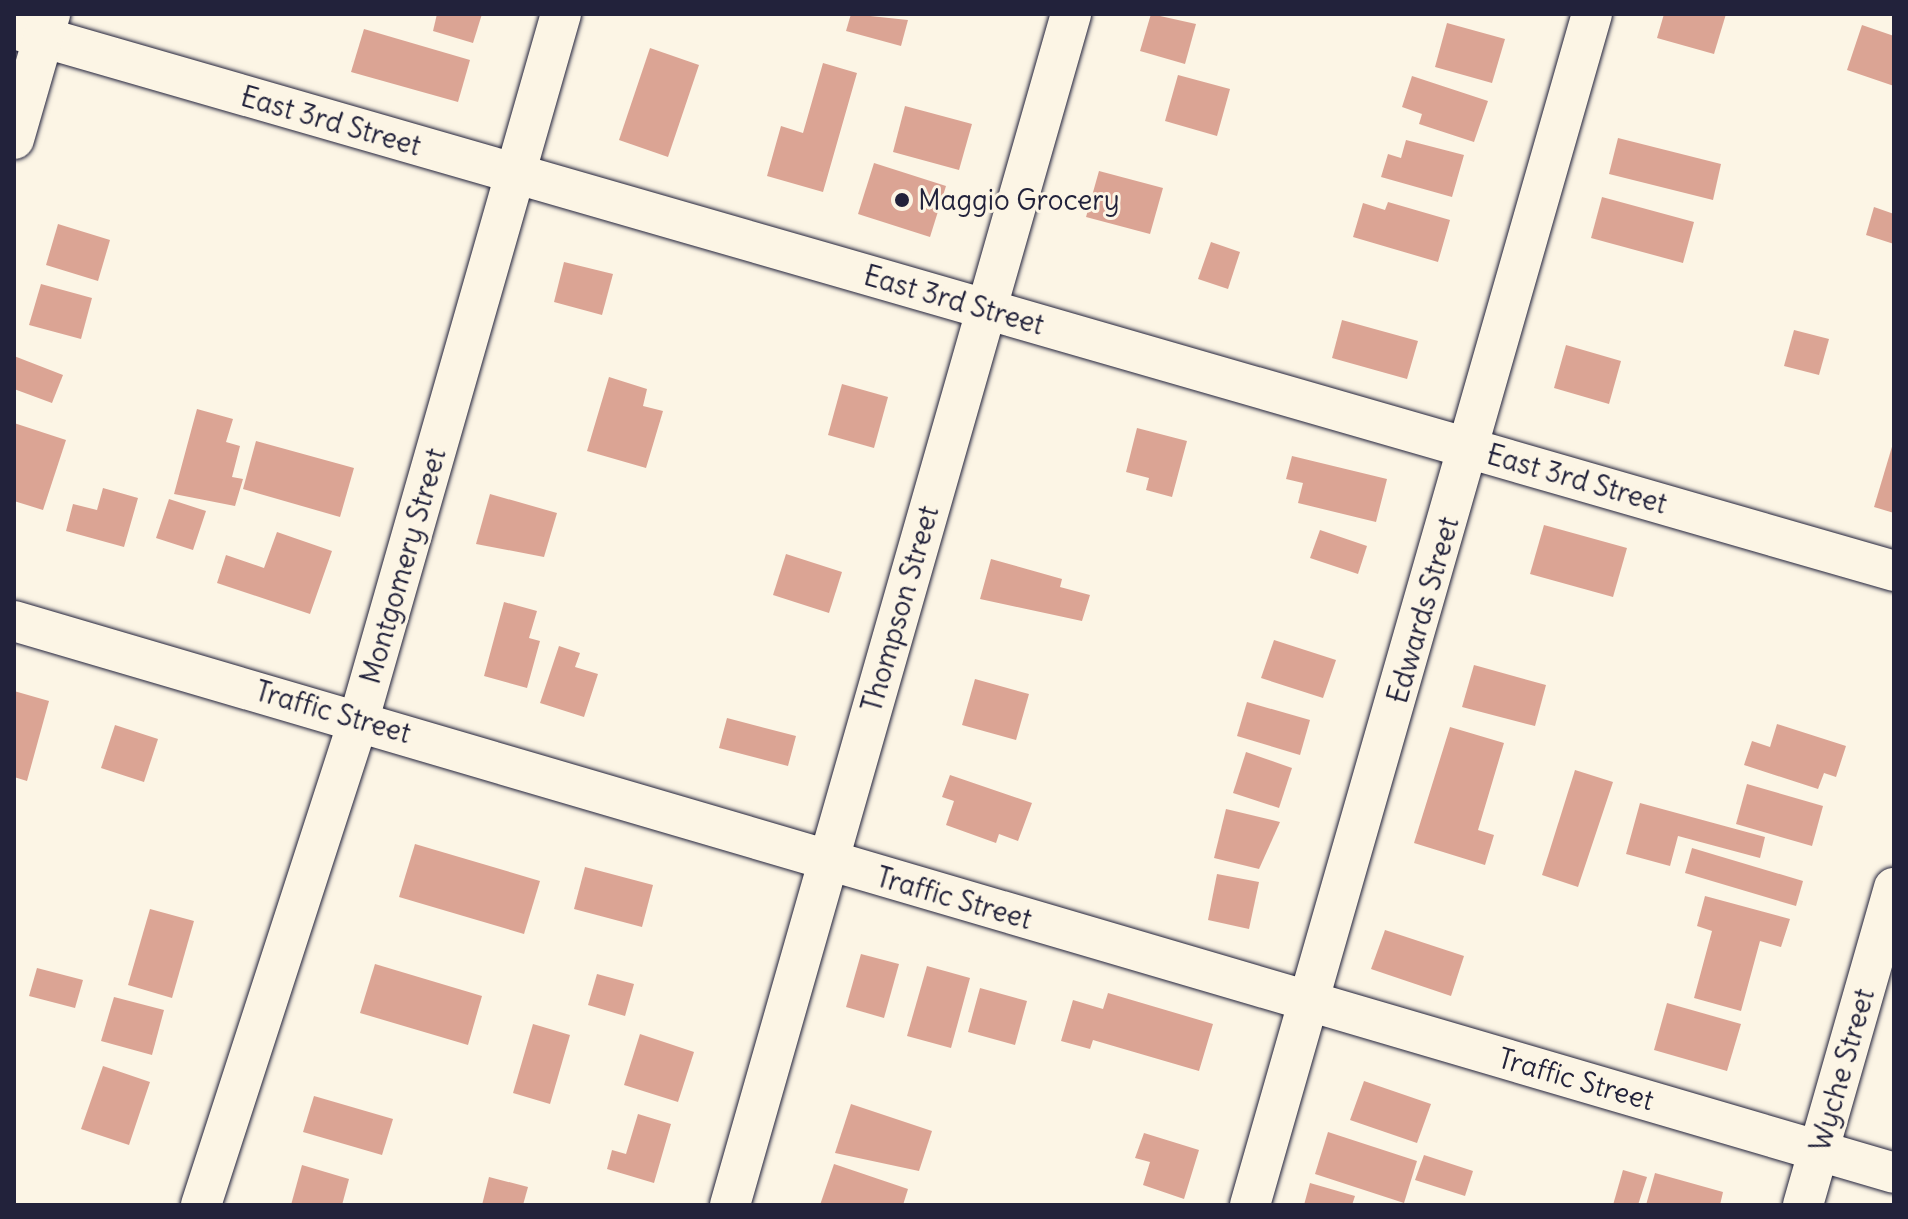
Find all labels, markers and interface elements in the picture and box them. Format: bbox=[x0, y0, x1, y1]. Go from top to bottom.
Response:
street label: East 3rd Street bbox=[237, 79, 425, 163]
place label: Maggio Grocery bbox=[918, 183, 1120, 217]
marker: Maggio Grocery bbox=[893, 191, 911, 209]
street label: East 3rd Street bbox=[860, 258, 1048, 342]
street label: East 3rd Street bbox=[1483, 437, 1671, 521]
street label: Montgomery Street bbox=[353, 444, 453, 688]
street label: Thompson Street bbox=[854, 502, 946, 716]
street label: Edwards Street bbox=[1380, 513, 1466, 707]
street label: Traffic Street bbox=[251, 674, 415, 750]
street label: Traffic Street bbox=[872, 860, 1036, 936]
street label: Wyche Street bbox=[1803, 985, 1881, 1155]
street label: Traffic Street bbox=[1494, 1041, 1658, 1117]

